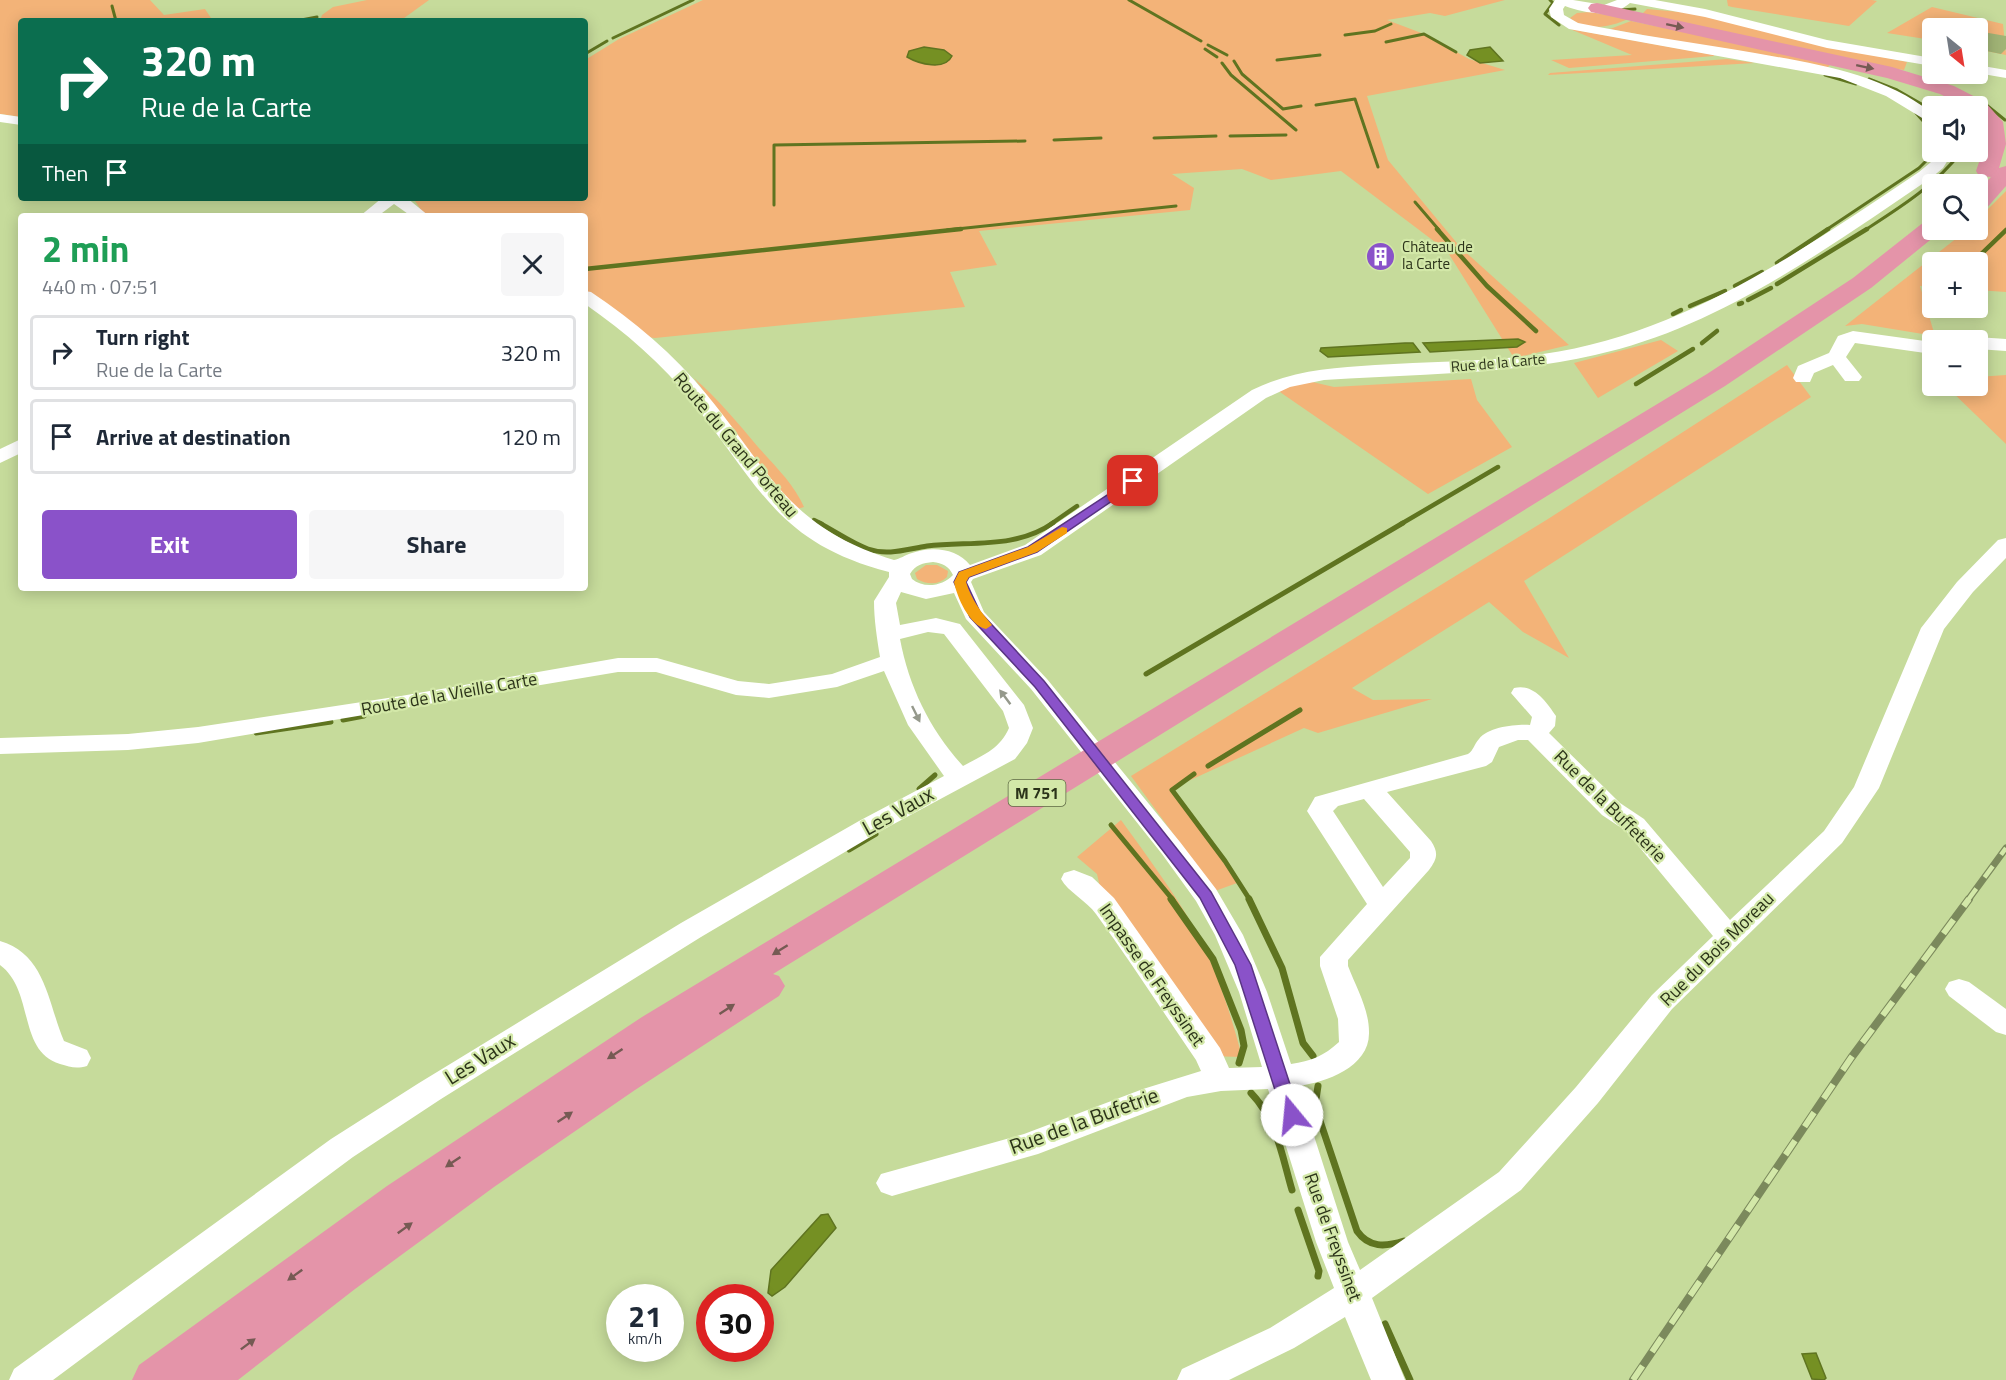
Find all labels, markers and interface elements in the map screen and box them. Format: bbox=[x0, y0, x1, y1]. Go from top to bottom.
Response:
north arrow bbox=[1922, 18, 1988, 84]
map controls bbox=[1922, 18, 1988, 396]
one-way arrow bbox=[1665, 22, 1684, 32]
text: 320 m bbox=[141, 28, 256, 92]
icon: right bbox=[42, 42, 120, 120]
one-way arrow bbox=[1856, 63, 1875, 72]
text: Rue de la Carte bbox=[141, 86, 312, 127]
button: sound bbox=[1922, 96, 1988, 162]
text: Then bbox=[42, 156, 88, 190]
icon: arrive bbox=[100, 156, 133, 189]
button: search bbox=[1922, 174, 1988, 240]
text: 2 min bbox=[42, 221, 129, 276]
button: close bbox=[501, 233, 564, 296]
place label: Château de la Carte bbox=[1402, 235, 1473, 275]
building icon: Château de la Carte bbox=[1365, 240, 1397, 272]
button: + bbox=[1922, 252, 1988, 318]
text: 440 m · 07:51 bbox=[42, 271, 159, 302]
text: Turn right bbox=[96, 320, 190, 354]
button: − bbox=[1922, 330, 1988, 396]
icon: right bbox=[45, 336, 78, 369]
text: 320 m bbox=[501, 336, 561, 370]
street label: Rue de la Carte bbox=[1450, 347, 1546, 378]
text: Rue de la Carte bbox=[96, 354, 222, 385]
street label: Route du Grand Porteau bbox=[667, 366, 805, 523]
icon: arrive bbox=[45, 420, 78, 453]
text: Arrive at destination bbox=[96, 420, 291, 454]
text: 120 m bbox=[501, 420, 561, 454]
pin bbox=[1107, 455, 1158, 506]
icon: arrive bbox=[1116, 464, 1149, 497]
button: Exit bbox=[42, 510, 297, 579]
button: Share bbox=[309, 510, 564, 579]
street label: Route de la Vieille Carte bbox=[359, 665, 539, 722]
one-way arrow bbox=[999, 690, 1011, 706]
one-way arrow bbox=[911, 706, 920, 723]
street label: Rue de la Buffeterie bbox=[1548, 743, 1673, 868]
street label: Les Vaux bbox=[856, 777, 940, 843]
road number: M 751 bbox=[1008, 780, 1066, 806]
street label: Rue du Bois Moreau bbox=[1653, 885, 1780, 1012]
street label: Impasse de Freyssinet bbox=[1093, 898, 1212, 1052]
one-way arrow bbox=[772, 944, 788, 955]
one-way arrow bbox=[719, 1004, 736, 1015]
street label: Les Vaux bbox=[438, 1024, 521, 1092]
one-way arrow bbox=[608, 1048, 624, 1060]
street label: Rue de la Bufetrie bbox=[1005, 1078, 1163, 1162]
position arrow bbox=[1260, 1083, 1324, 1147]
one-way arrow bbox=[556, 1111, 572, 1123]
one-way arrow bbox=[446, 1156, 462, 1168]
street label: Rue de Freyssinet bbox=[1298, 1169, 1369, 1305]
one-way arrow bbox=[396, 1222, 412, 1234]
one-way arrow bbox=[287, 1269, 302, 1281]
speed limit sign: 30 bbox=[696, 1284, 774, 1362]
text: 21 bbox=[628, 1293, 662, 1339]
text: km/h bbox=[628, 1327, 662, 1350]
one-way arrow bbox=[240, 1338, 256, 1351]

